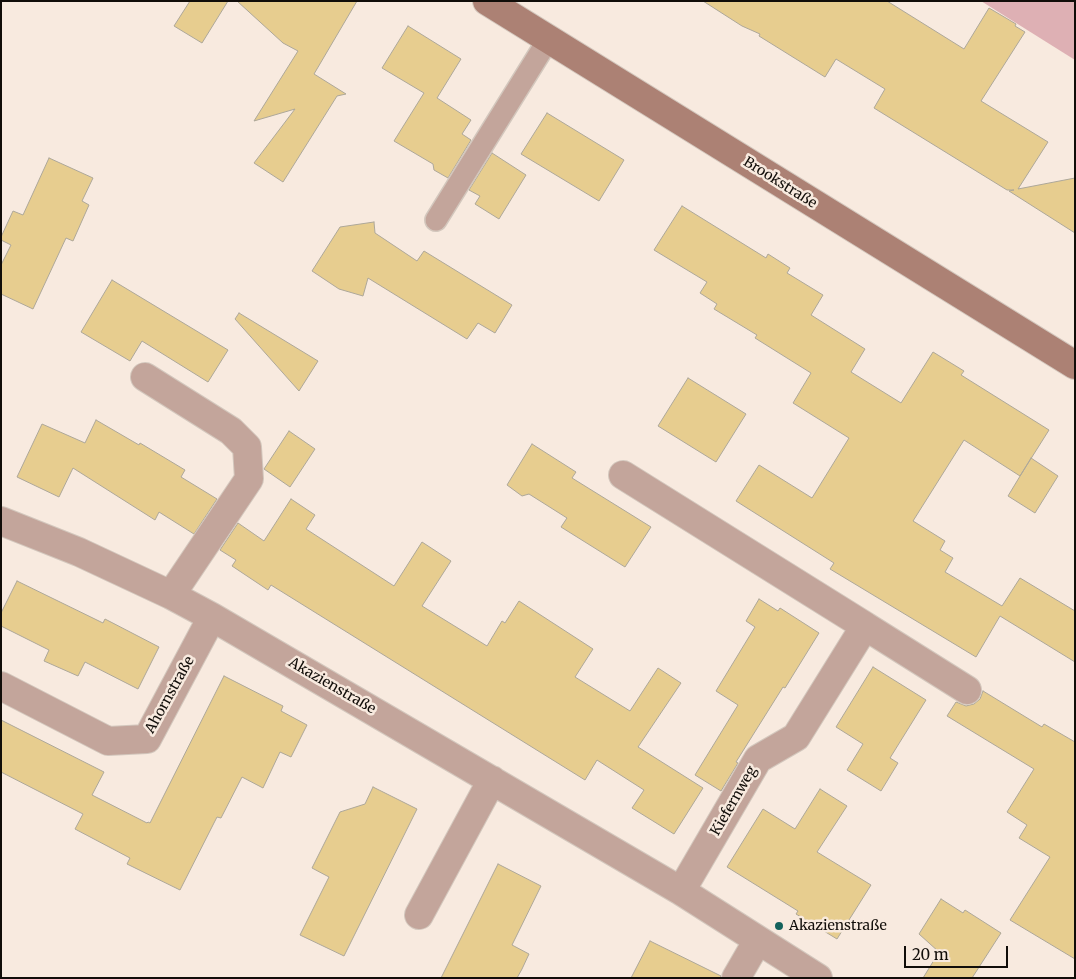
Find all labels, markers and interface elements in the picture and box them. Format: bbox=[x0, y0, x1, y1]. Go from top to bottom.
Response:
street label: Brookstraße bbox=[740, 154, 820, 212]
street label: Ahornstraße bbox=[142, 654, 198, 736]
street label: Akazienstraße bbox=[285, 654, 379, 718]
street label: Kiefernweg bbox=[707, 763, 761, 839]
place label: Akazienstraße bbox=[789, 918, 887, 934]
marker: Akazienstraße bbox=[773, 920, 785, 932]
scale bar bbox=[906, 936, 1010, 968]
text: 20 m bbox=[912, 945, 949, 964]

